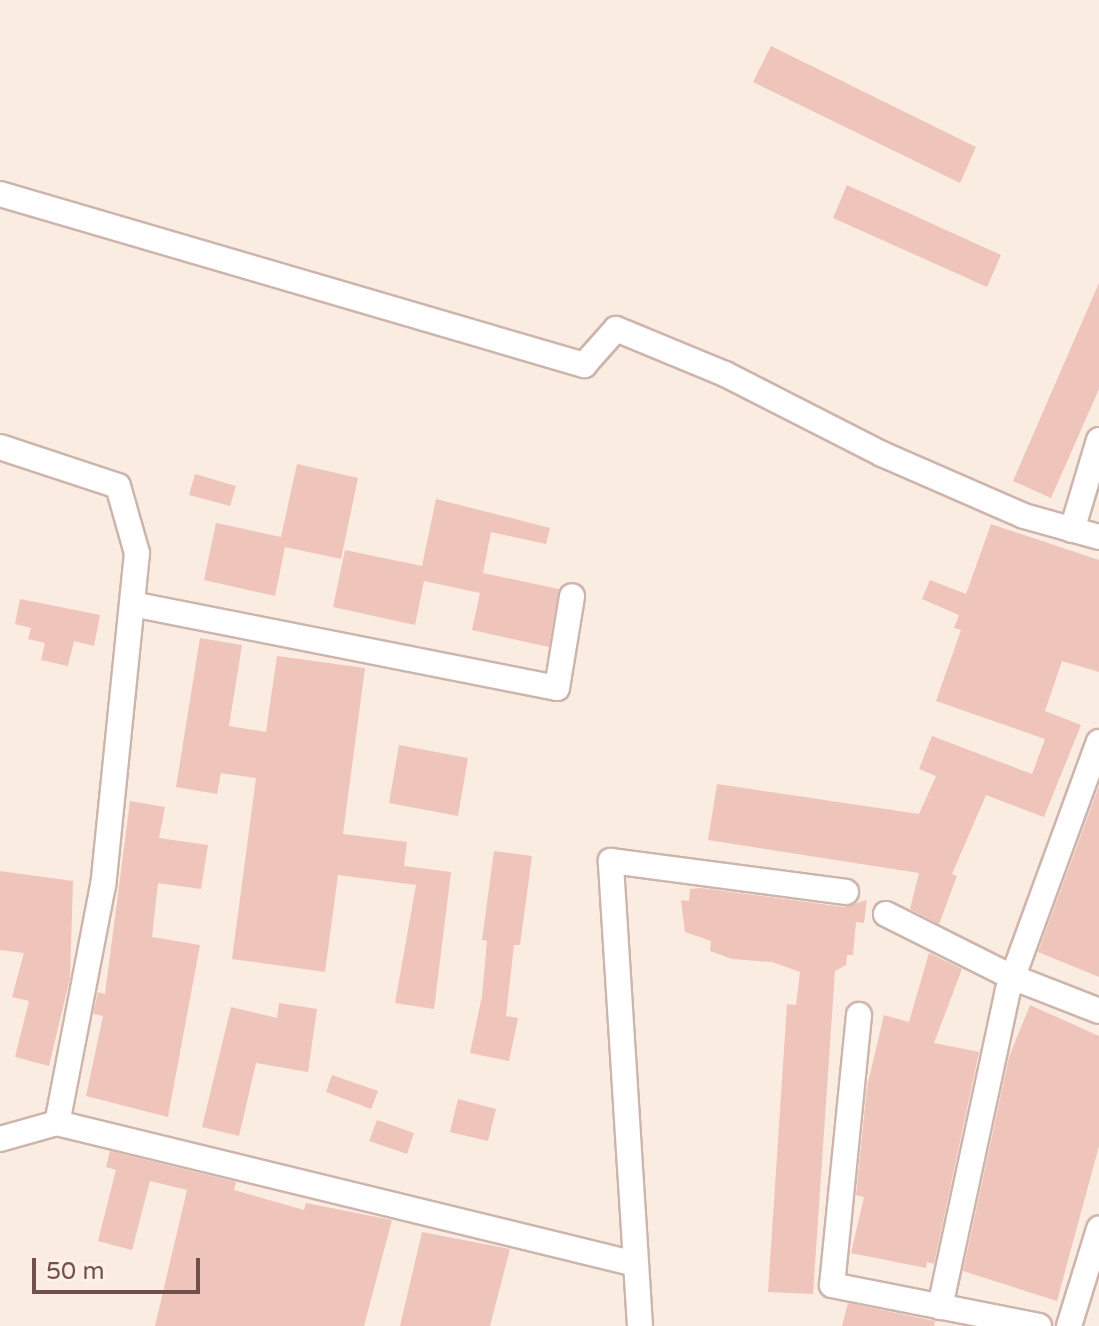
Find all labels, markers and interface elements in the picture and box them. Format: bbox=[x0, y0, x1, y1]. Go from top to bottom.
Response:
scale bar bbox=[36, 1242, 204, 1292]
text: 50 m bbox=[46, 1257, 104, 1286]

